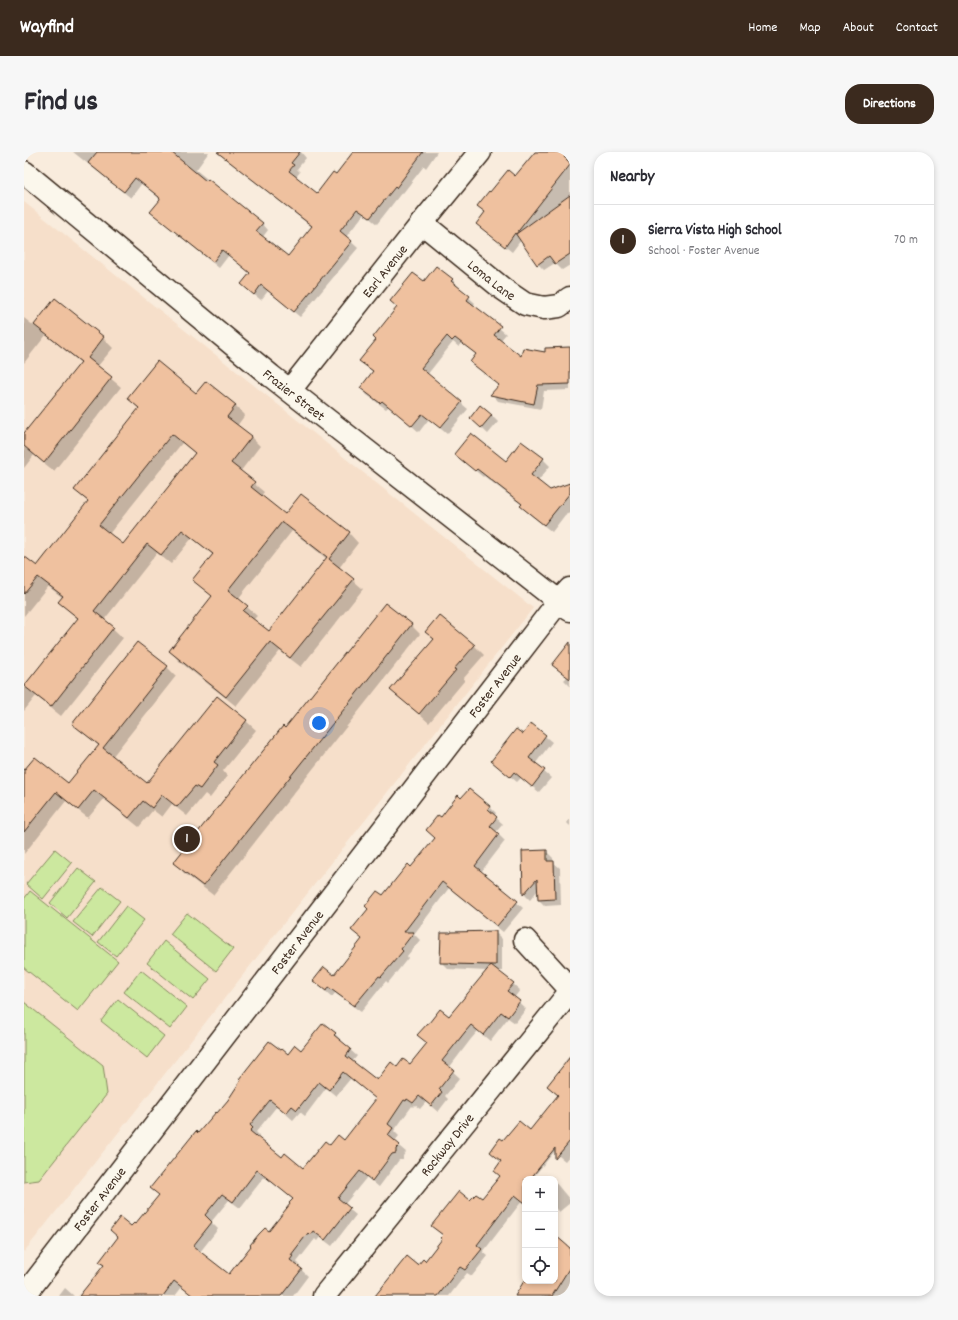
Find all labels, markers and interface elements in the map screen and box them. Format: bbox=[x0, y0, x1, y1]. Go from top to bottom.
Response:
text: Wayfind bbox=[20, 15, 74, 42]
text: Home bbox=[748, 18, 777, 38]
text: Map bbox=[799, 18, 821, 38]
text: About bbox=[843, 18, 874, 38]
text: Contact bbox=[896, 18, 938, 38]
text: Find us bbox=[24, 84, 98, 124]
button: Directions bbox=[845, 84, 934, 124]
text: Nearby bbox=[610, 166, 654, 190]
text: Sierra Vista High School bbox=[648, 220, 782, 242]
text: 1 bbox=[622, 231, 624, 250]
text: 70 m bbox=[894, 231, 918, 250]
street label: Earl Avenue bbox=[358, 241, 413, 303]
text: School · Foster Avenue bbox=[648, 242, 759, 261]
street label: Loma Lane bbox=[462, 256, 519, 307]
street label: Frazier Street bbox=[257, 365, 329, 427]
street label: Foster Avenue bbox=[465, 650, 527, 723]
your location bbox=[309, 713, 329, 733]
pin: 1 bbox=[174, 824, 200, 854]
street label: Foster Avenue bbox=[267, 907, 330, 979]
street label: Rockway Drive bbox=[417, 1110, 480, 1181]
street label: Foster Avenue bbox=[69, 1163, 132, 1236]
map controls bbox=[522, 1176, 558, 1284]
button: + bbox=[522, 1176, 558, 1212]
button: − bbox=[522, 1212, 558, 1248]
button: locate bbox=[522, 1248, 558, 1284]

